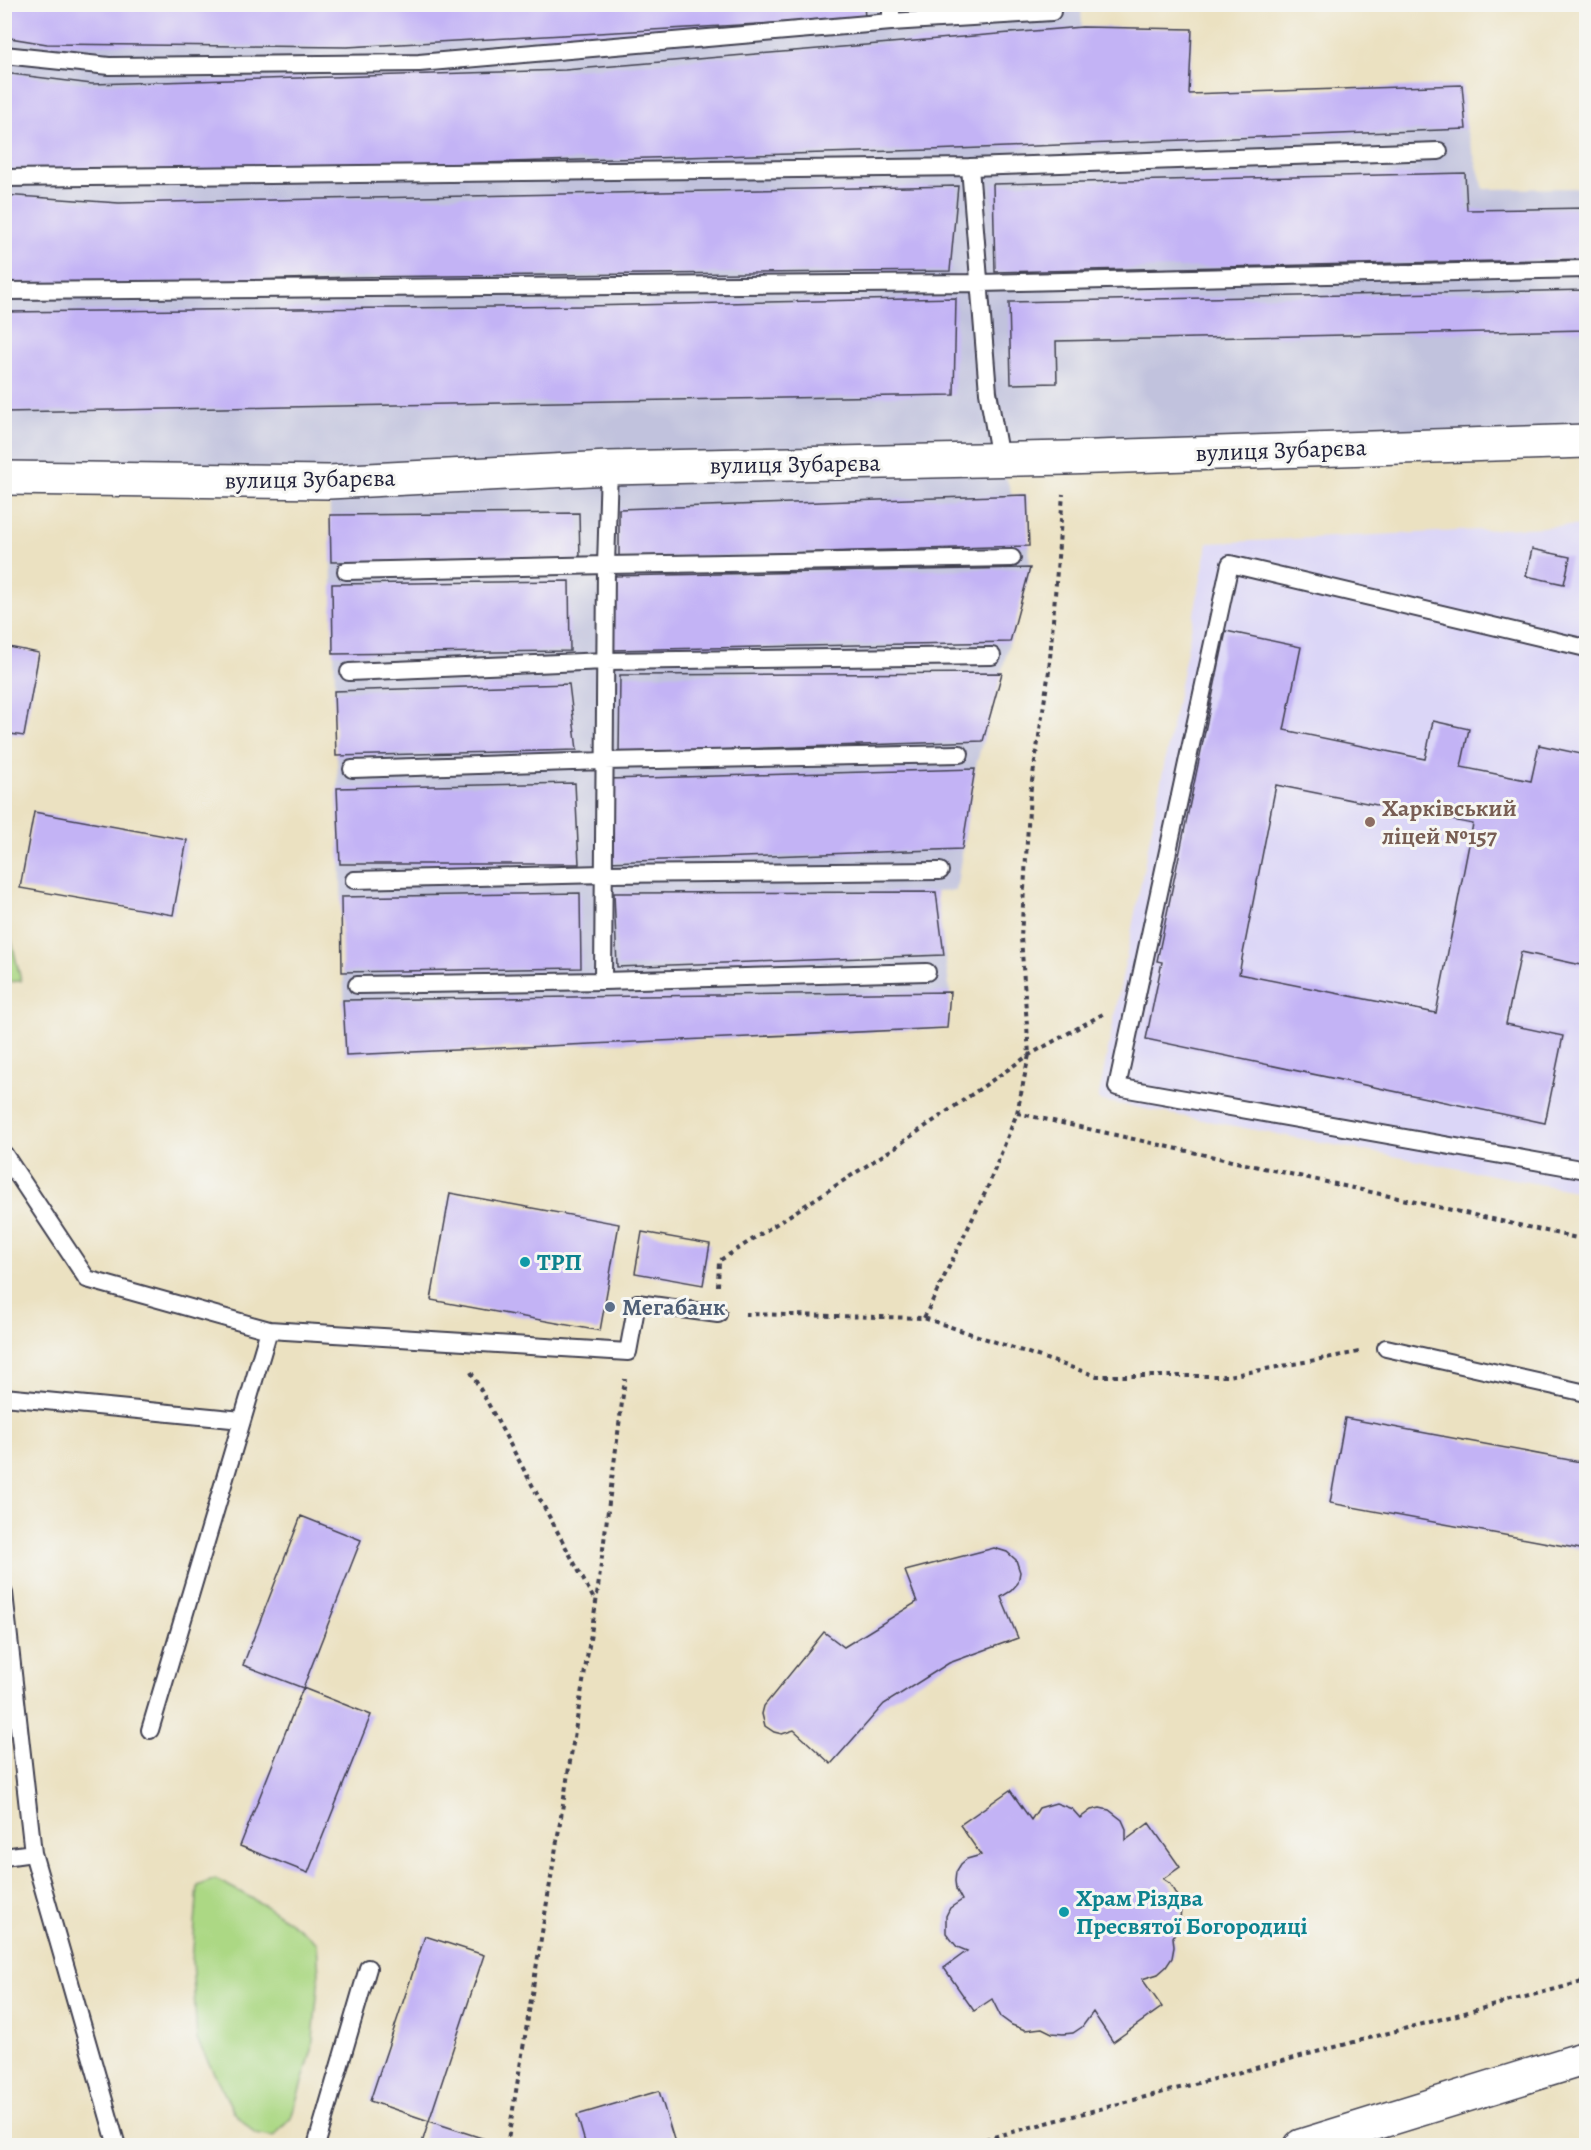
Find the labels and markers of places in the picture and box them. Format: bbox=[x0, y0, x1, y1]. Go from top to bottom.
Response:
place label: Харківський ліцей №157 bbox=[1381, 792, 1517, 852]
marker: Харківський ліцей №157 bbox=[1363, 815, 1377, 829]
place label: ТРП bbox=[537, 1246, 582, 1278]
marker: ТРП bbox=[518, 1255, 532, 1269]
place label: Мегабанк bbox=[622, 1291, 726, 1323]
marker: Мегабанк bbox=[603, 1300, 617, 1314]
place label: Храм Різдва Пресвятої Богородиці bbox=[1076, 1882, 1308, 1942]
marker: Храм Різдва Пресвятої Богородиці bbox=[1057, 1905, 1071, 1919]

